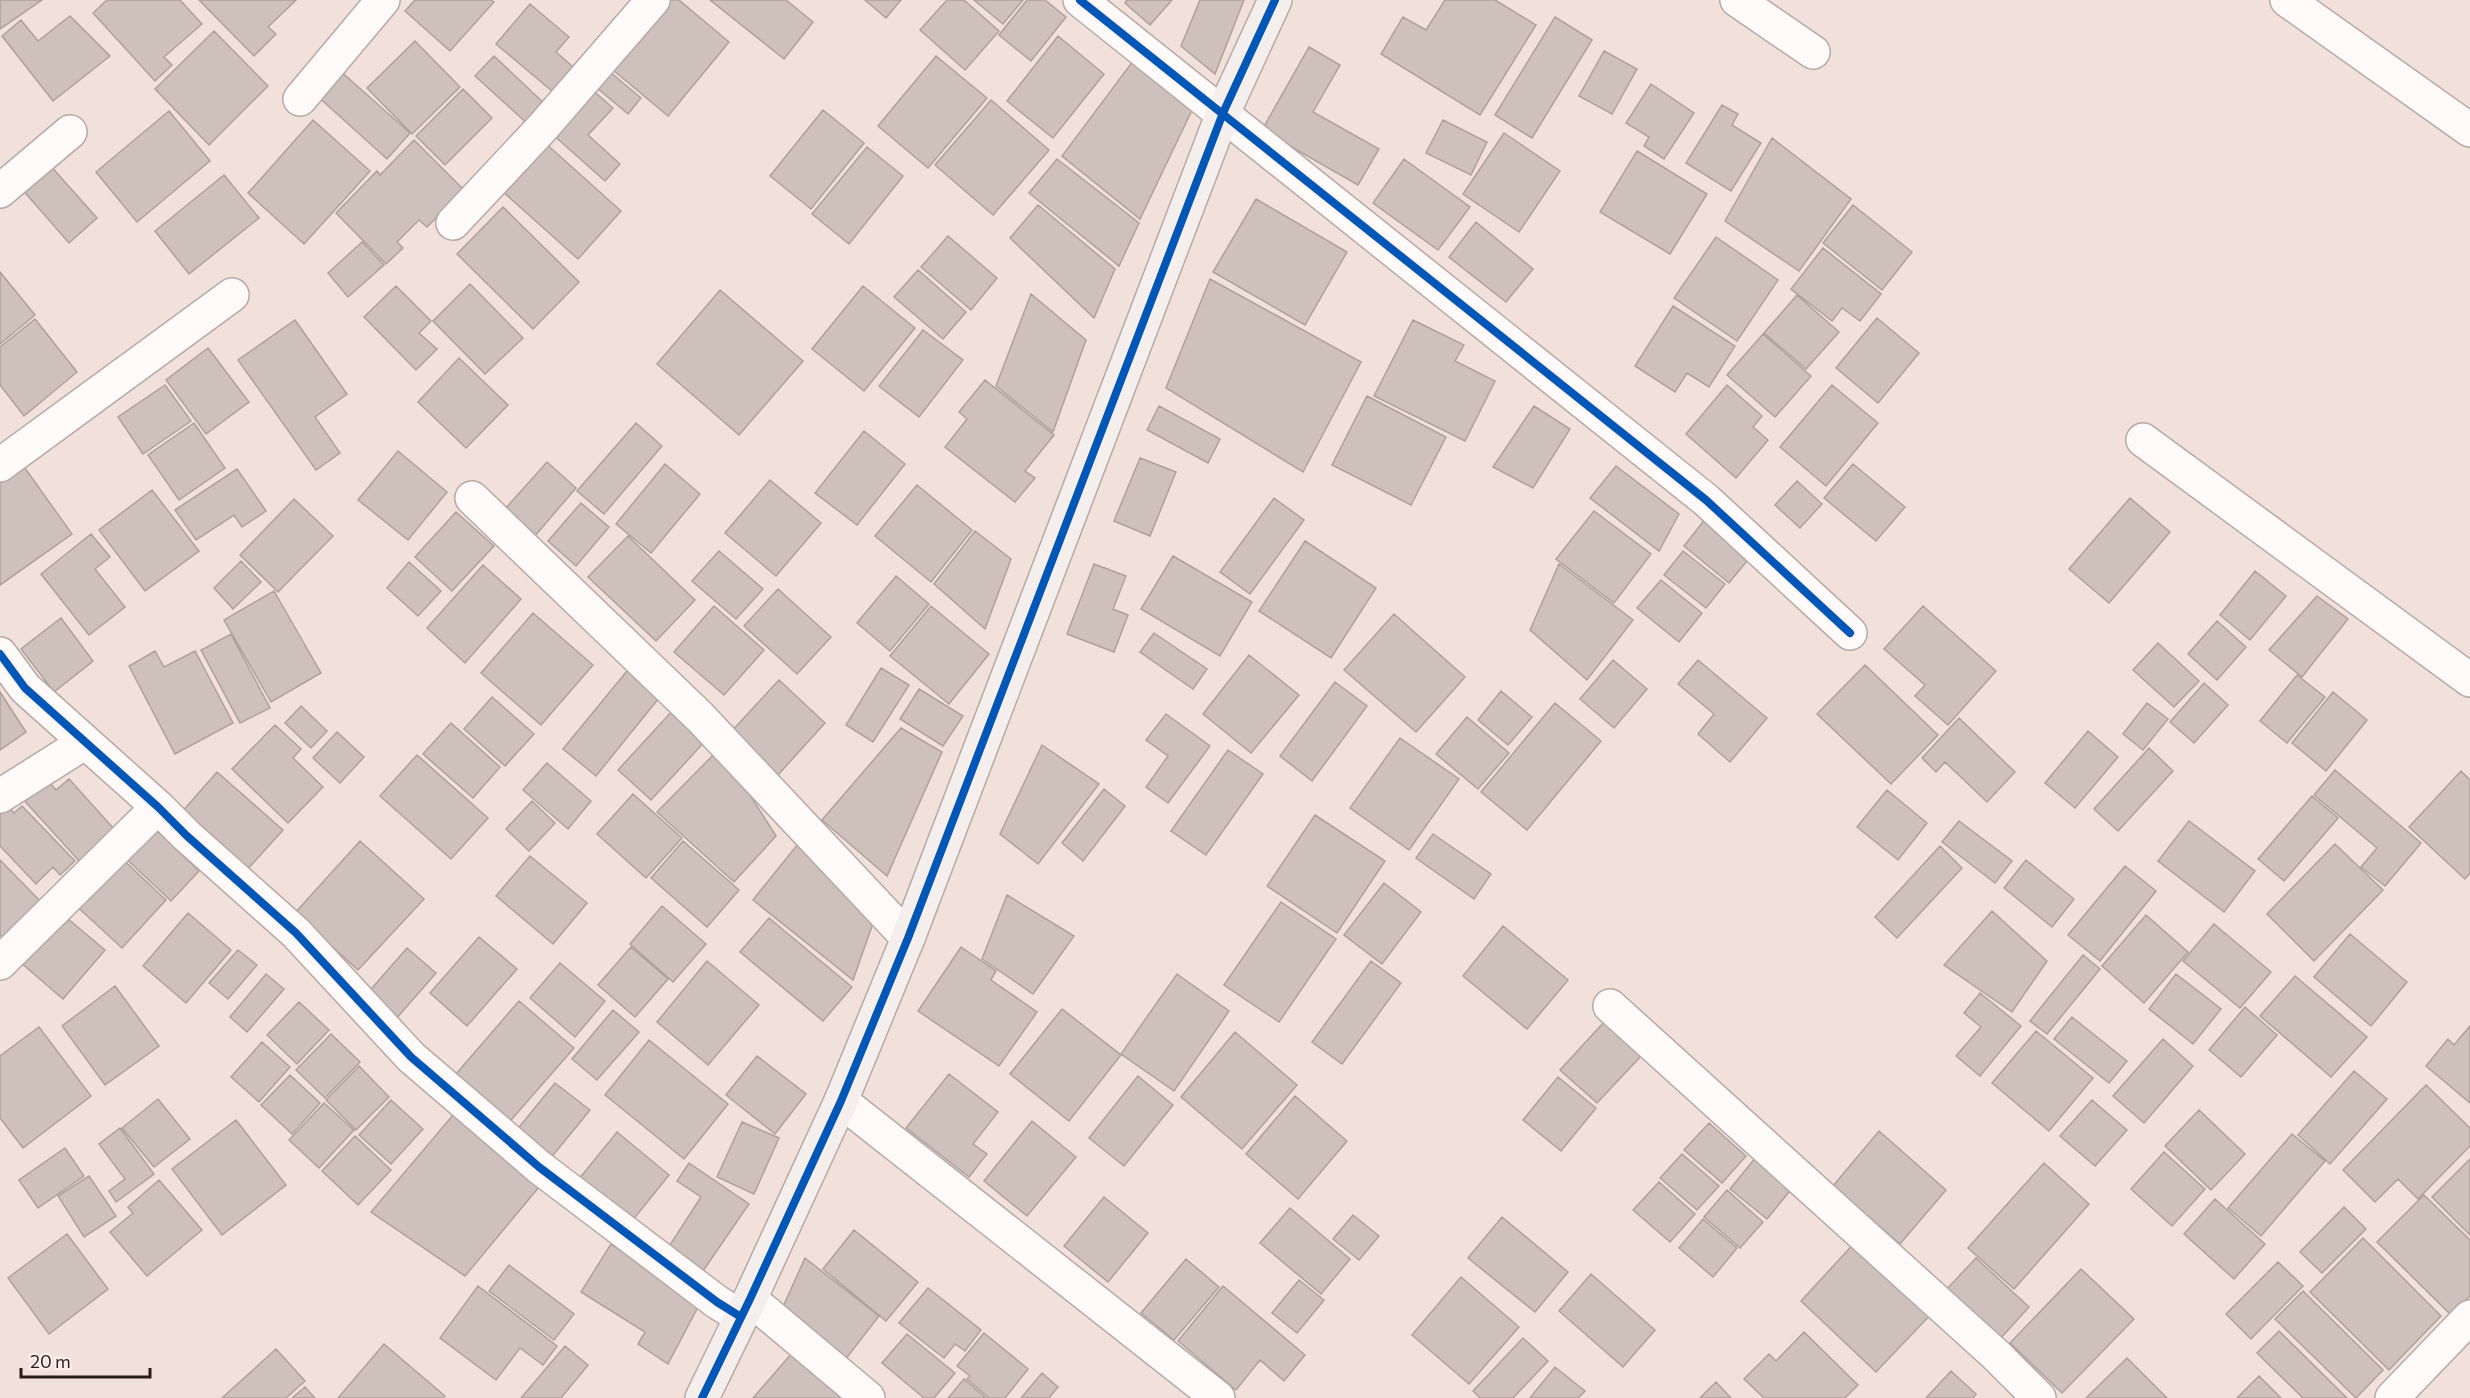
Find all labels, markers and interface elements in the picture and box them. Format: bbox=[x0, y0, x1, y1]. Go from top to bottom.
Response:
scale bar bbox=[21, 1341, 150, 1379]
text: 20 m bbox=[30, 1350, 71, 1372]

